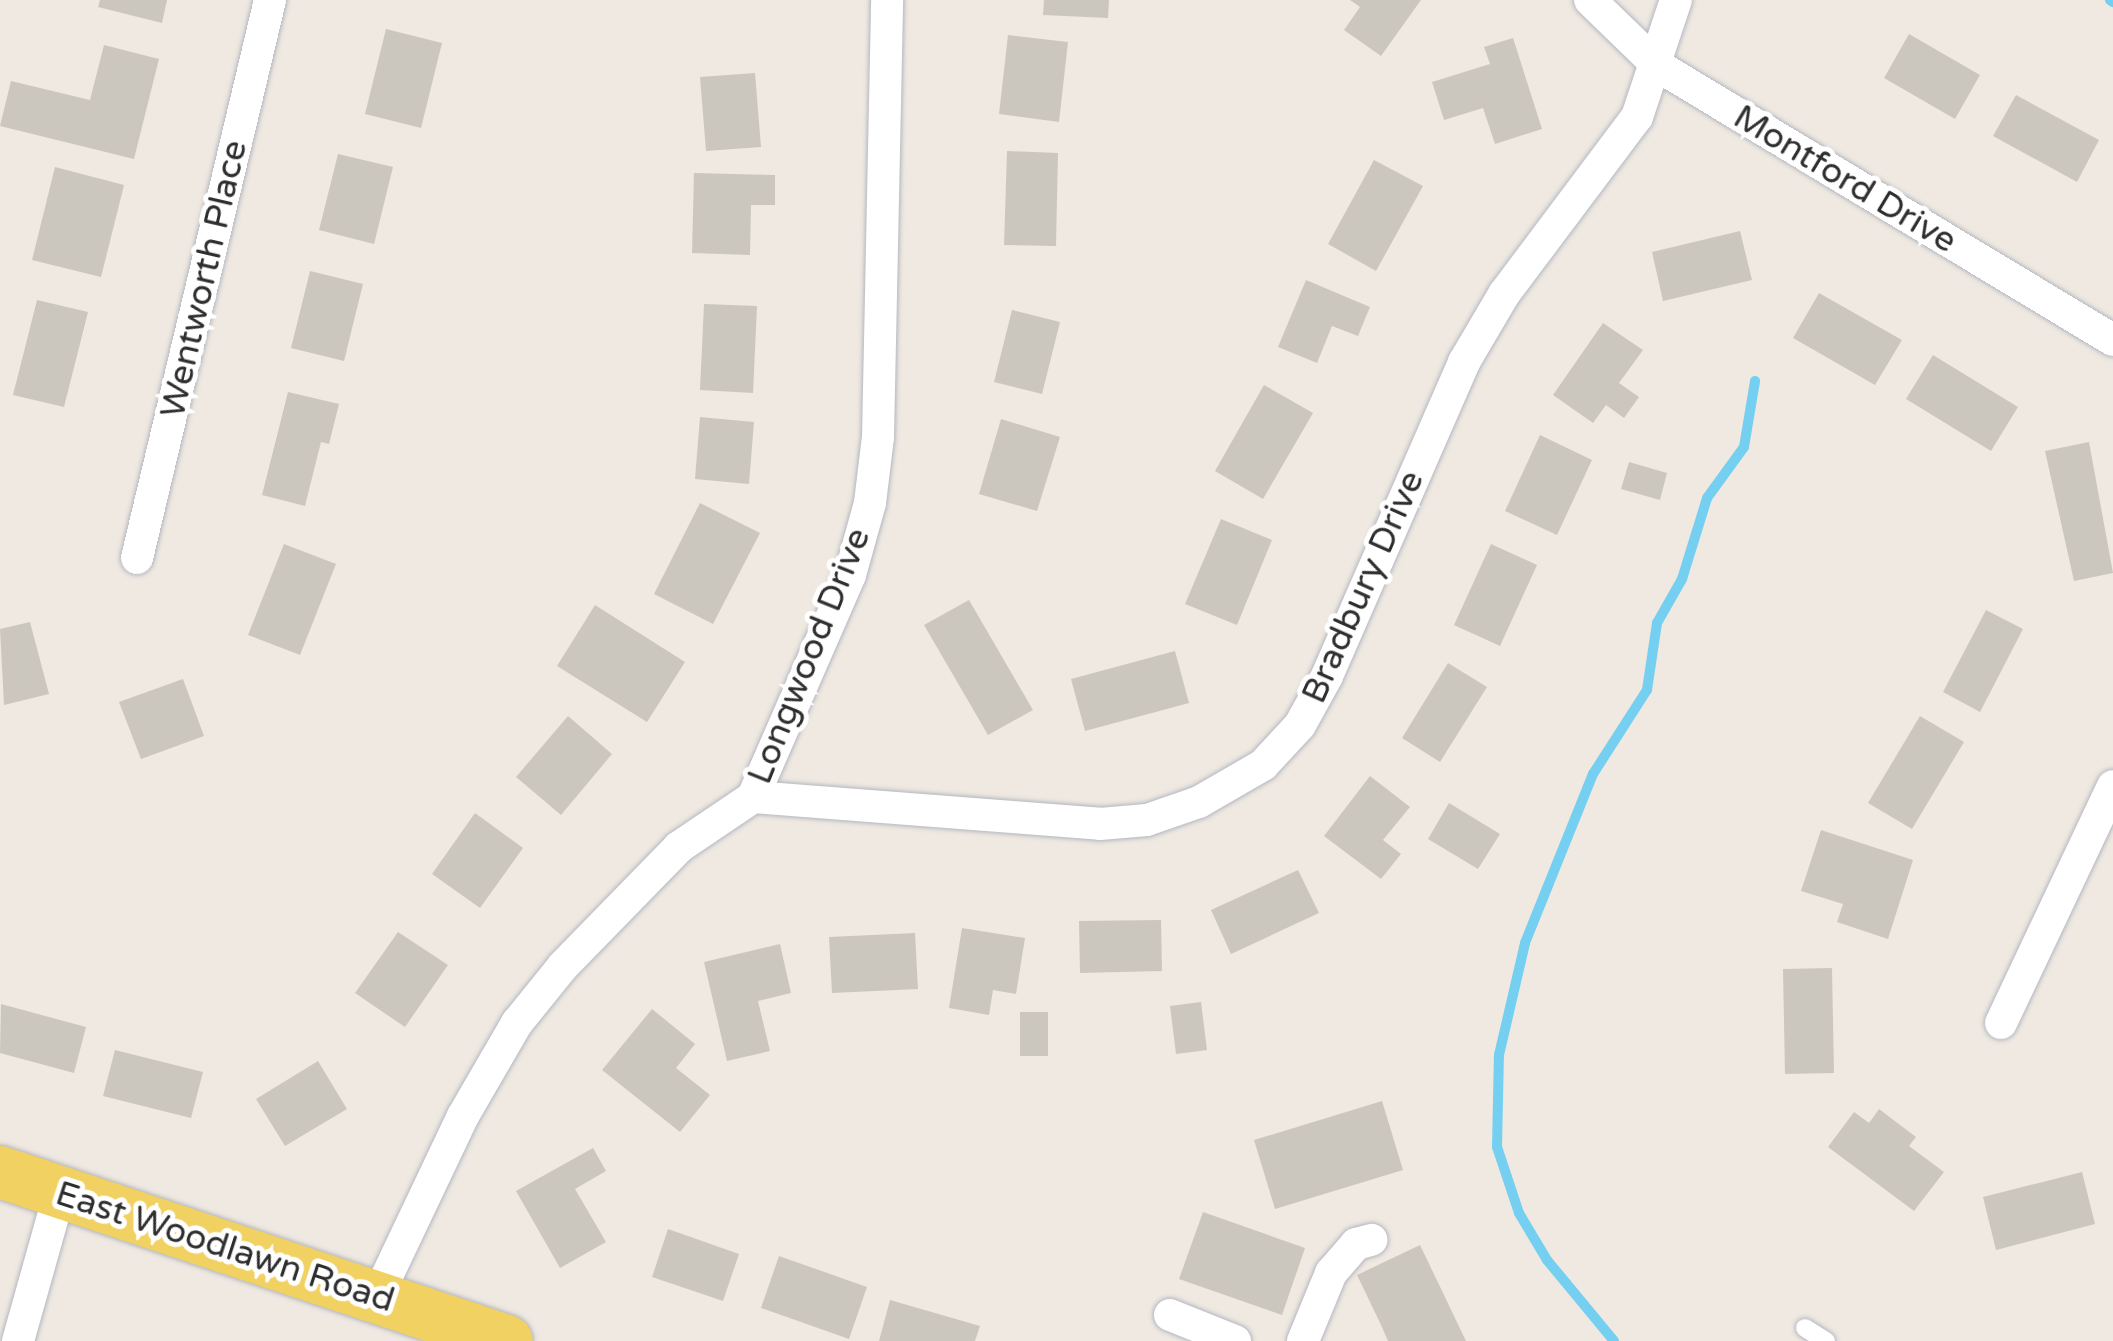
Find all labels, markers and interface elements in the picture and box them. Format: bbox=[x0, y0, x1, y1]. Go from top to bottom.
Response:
street label: Montford Drive bbox=[1726, 96, 1964, 262]
street label: Wentworth Place bbox=[152, 136, 256, 422]
street label: Bradbury Drive bbox=[1293, 464, 1433, 710]
street label: Longwood Drive bbox=[739, 522, 879, 790]
street label: East Woodlawn Road bbox=[50, 1172, 400, 1322]

